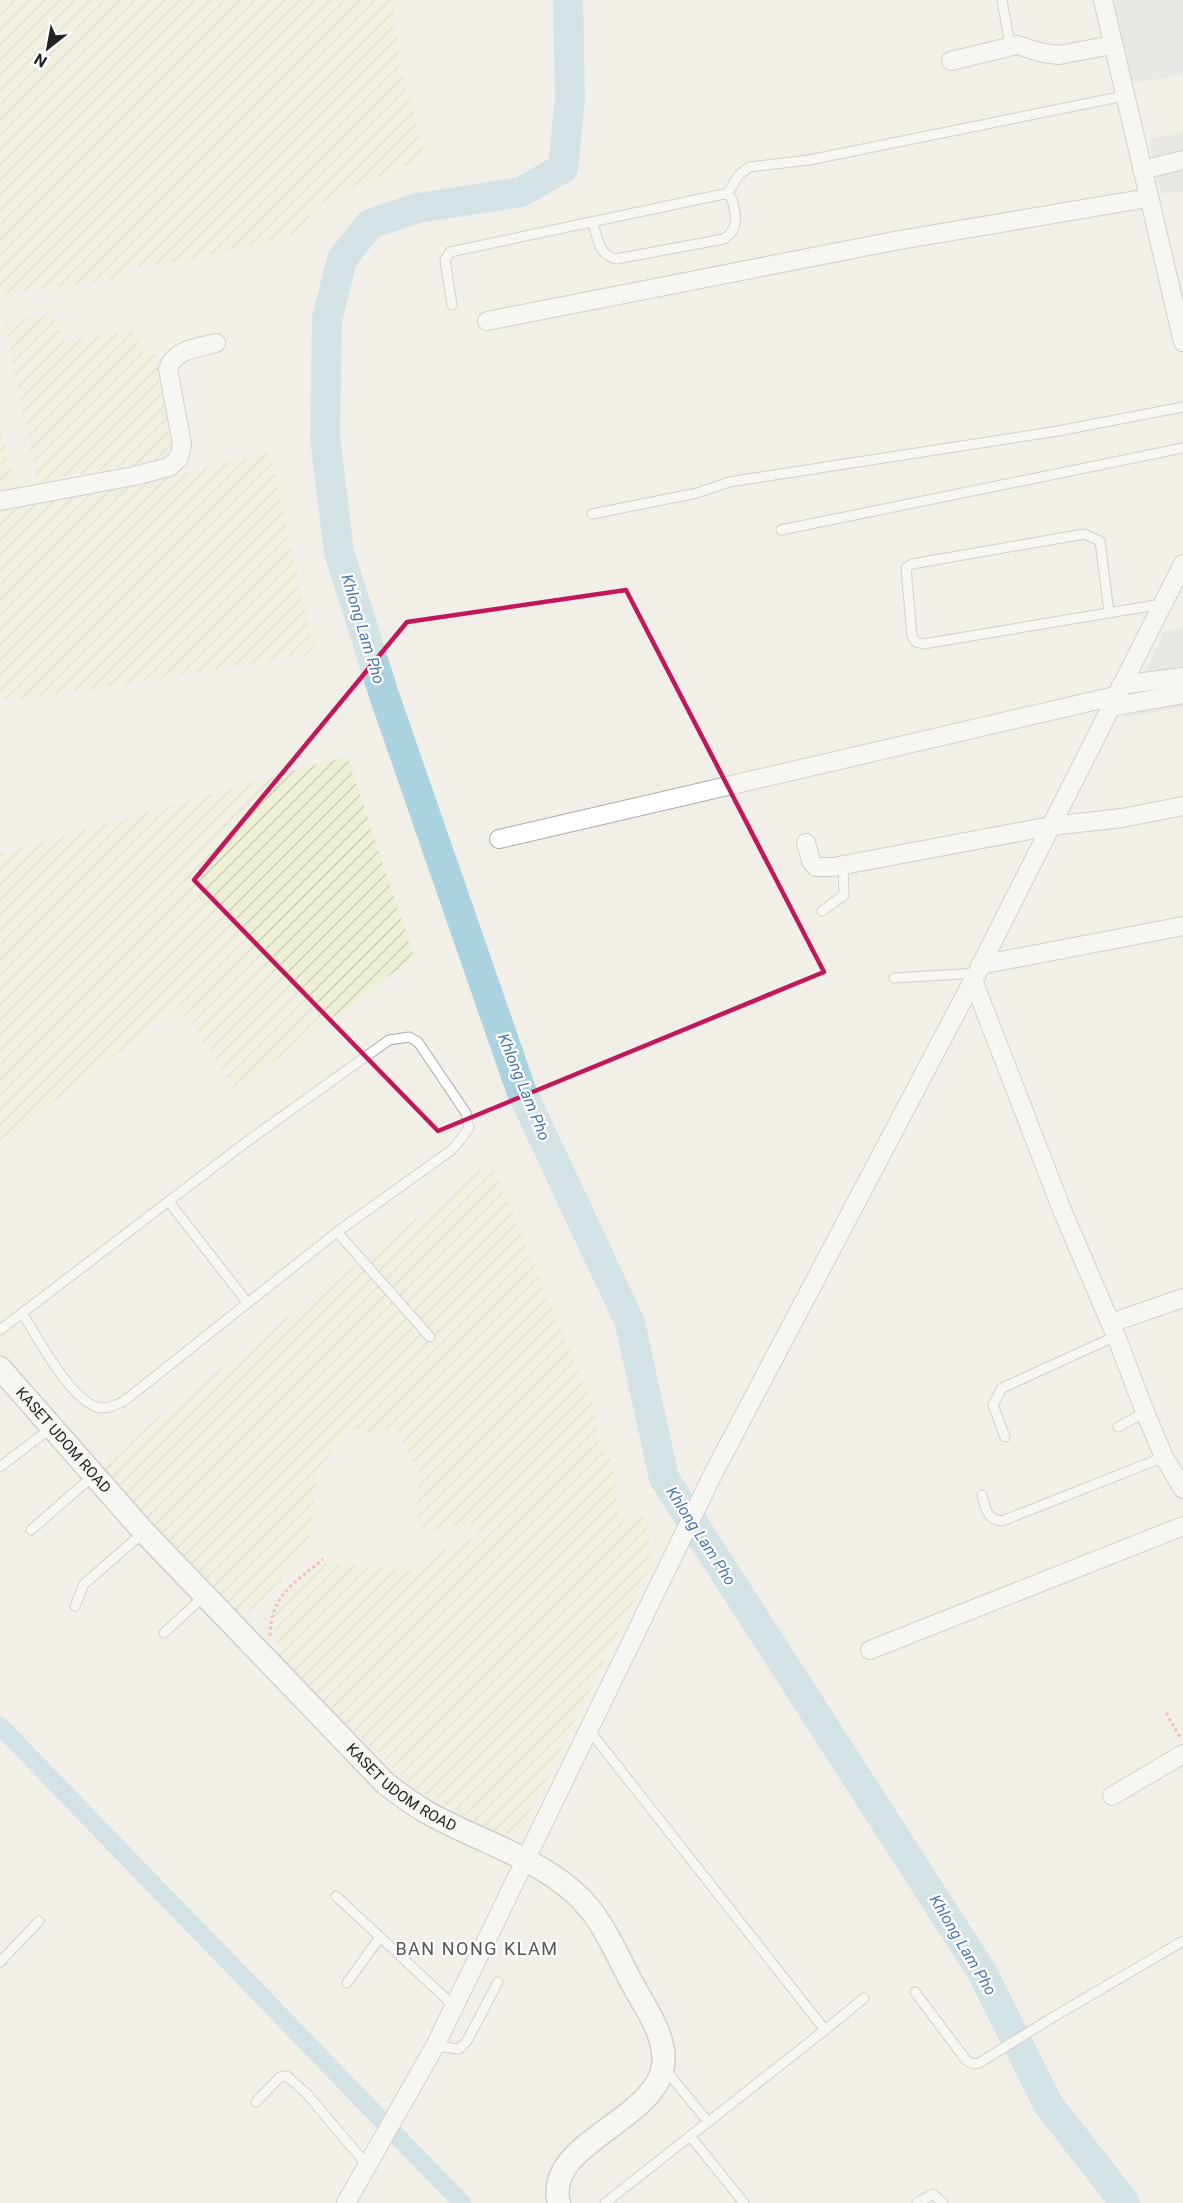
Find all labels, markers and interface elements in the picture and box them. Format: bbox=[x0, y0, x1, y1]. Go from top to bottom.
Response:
north arrow bbox=[18, 18, 78, 78]
text: N bbox=[31, 49, 50, 71]
water label: Khlong Lam Pho bbox=[337, 572, 389, 686]
water label: Khlong Lam Pho bbox=[494, 1031, 554, 1143]
street label: KASET UDOM ROAD bbox=[12, 1383, 115, 1497]
water label: Khlong Lam Pho bbox=[662, 1483, 740, 1589]
street label: KASET UDOM ROAD bbox=[343, 1739, 459, 1835]
water label: Khlong Lam Pho bbox=[926, 1891, 1000, 1999]
district label: BAN NONG KLAM bbox=[395, 1938, 559, 1959]

